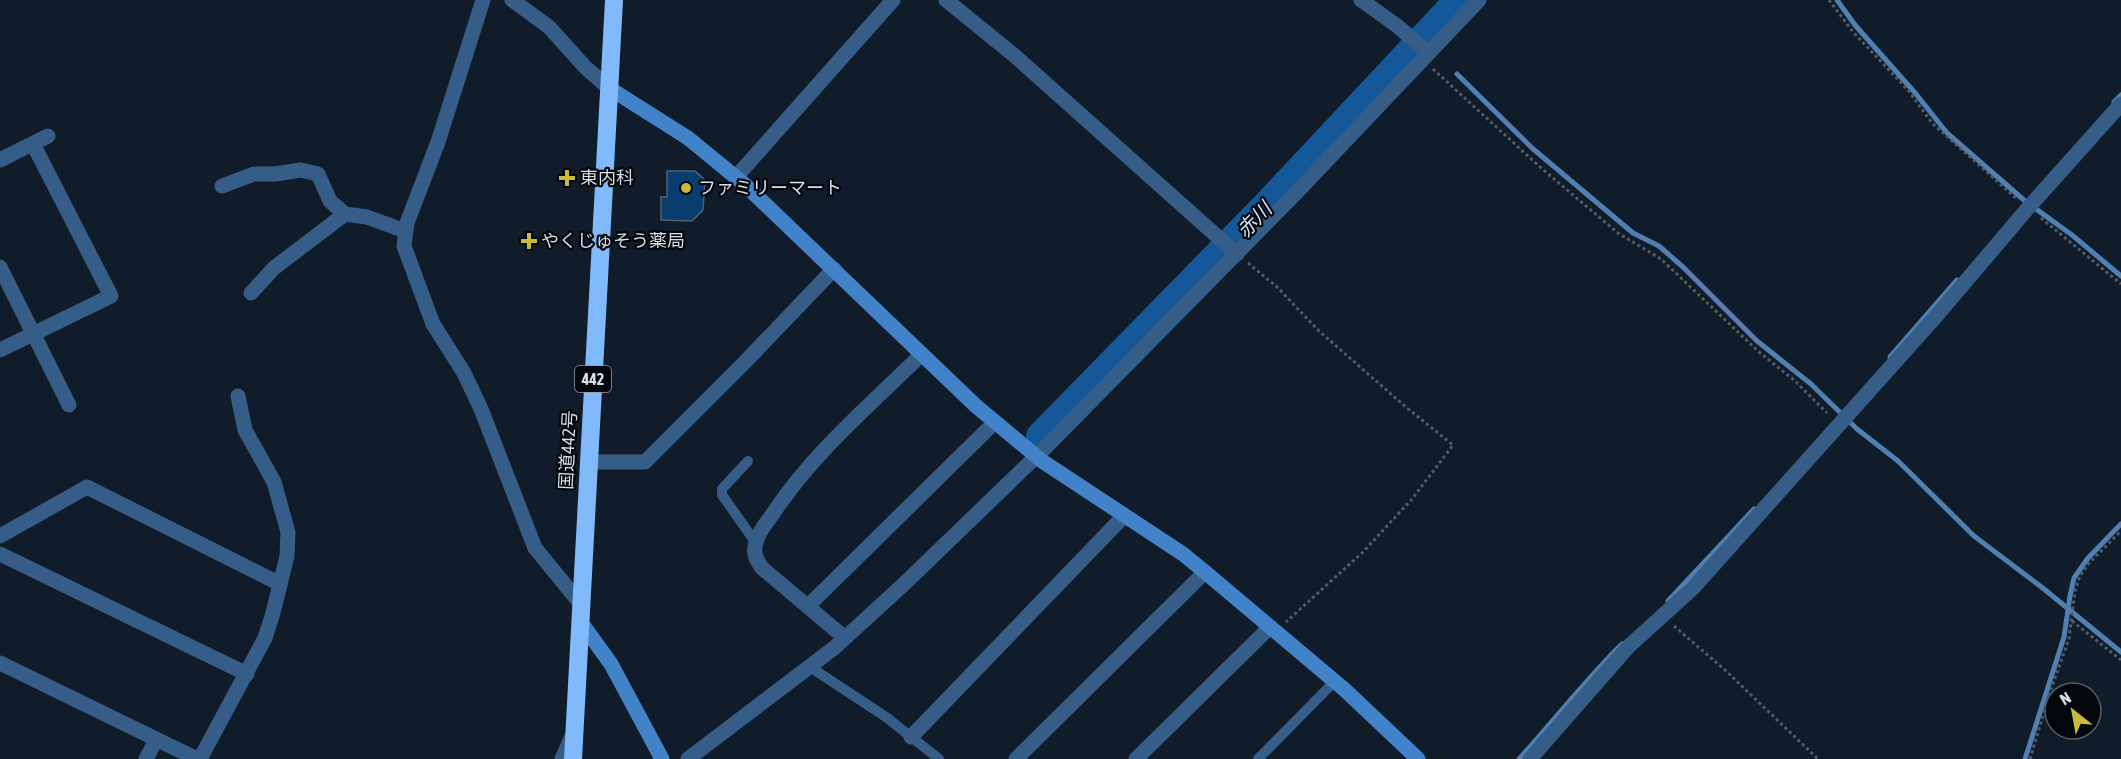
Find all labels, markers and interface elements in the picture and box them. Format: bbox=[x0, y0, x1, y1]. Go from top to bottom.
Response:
place label: 東内科 bbox=[580, 167, 634, 188]
marker: 東内科 bbox=[558, 169, 576, 187]
place label: ファミリーマート bbox=[698, 177, 842, 198]
marker: ファミリーマート bbox=[679, 181, 693, 195]
water label: 赤川 bbox=[1231, 196, 1277, 242]
place label: やくじゅそう薬局 bbox=[541, 230, 685, 251]
marker: やくじゅそう薬局 bbox=[522, 234, 536, 248]
road number: 442 bbox=[575, 366, 611, 392]
street label: 国道442号 bbox=[555, 410, 580, 490]
north arrow bbox=[2043, 681, 2103, 741]
text: N bbox=[2057, 688, 2074, 708]

